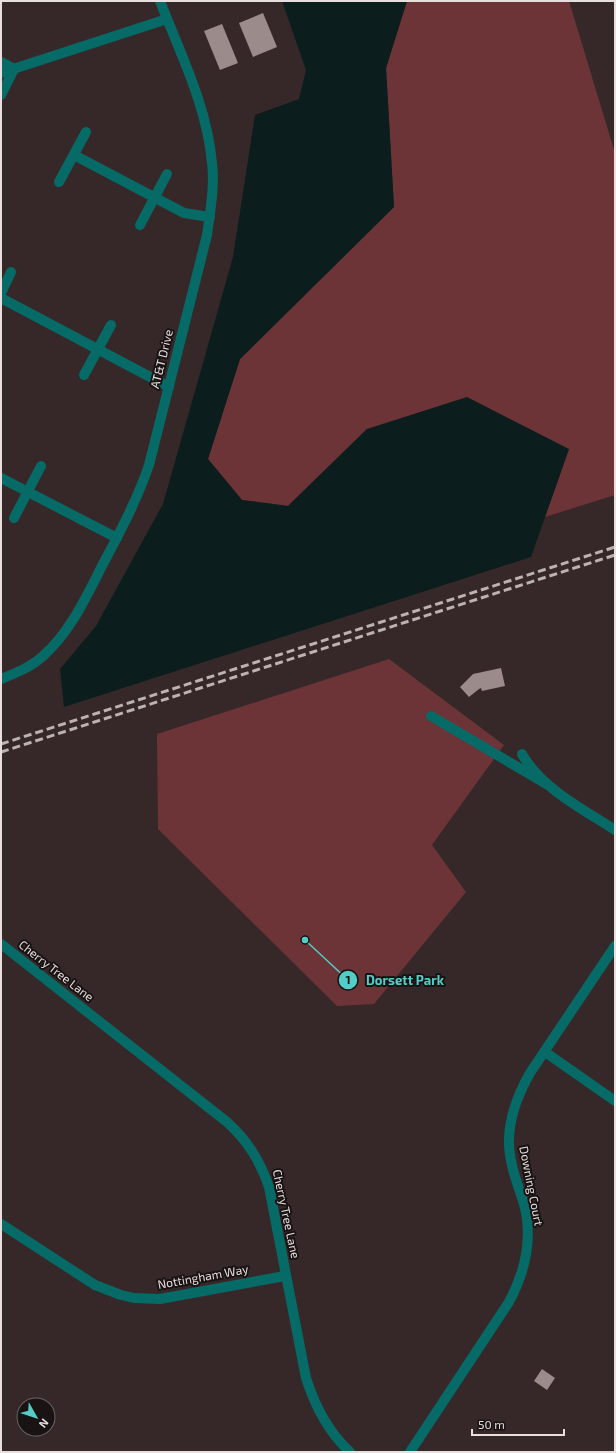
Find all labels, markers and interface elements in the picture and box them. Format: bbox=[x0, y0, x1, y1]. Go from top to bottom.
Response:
street label: AT&T Drive bbox=[147, 328, 175, 390]
street label: Cherry Tree Lane bbox=[17, 937, 97, 1004]
callout: Dorsett Park bbox=[338, 968, 452, 993]
text: 1 bbox=[345, 972, 351, 986]
text: Dorsett Park bbox=[366, 972, 445, 988]
street label: Downing Court bbox=[517, 1145, 547, 1227]
street label: Cherry Tree Lane bbox=[271, 1168, 303, 1260]
street label: Nottingham Way bbox=[156, 1261, 250, 1291]
north arrow bbox=[16, 1397, 56, 1437]
scale bar bbox=[472, 1411, 564, 1437]
text: N bbox=[37, 1416, 52, 1431]
text: 50 m bbox=[478, 1417, 505, 1431]

